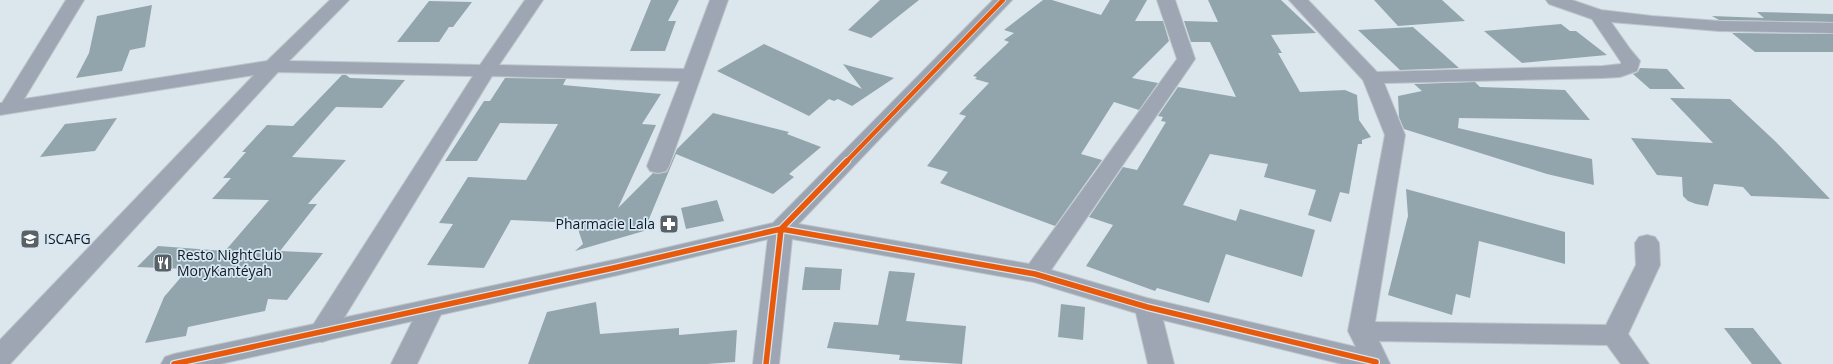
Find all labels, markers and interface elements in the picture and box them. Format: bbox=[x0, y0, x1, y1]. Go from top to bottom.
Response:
pharmacy icon: Pharmacie Lala bbox=[658, 213, 680, 235]
place label: Pharmacie Lala bbox=[556, 214, 655, 233]
school or university icon: ISCAFG bbox=[19, 228, 41, 250]
place label: ISCAFG bbox=[44, 229, 91, 248]
place label: Resto NightClub MoryKantéyah bbox=[177, 245, 282, 280]
restaurant icon: Resto NightClub MoryKantéyah bbox=[152, 252, 174, 274]

